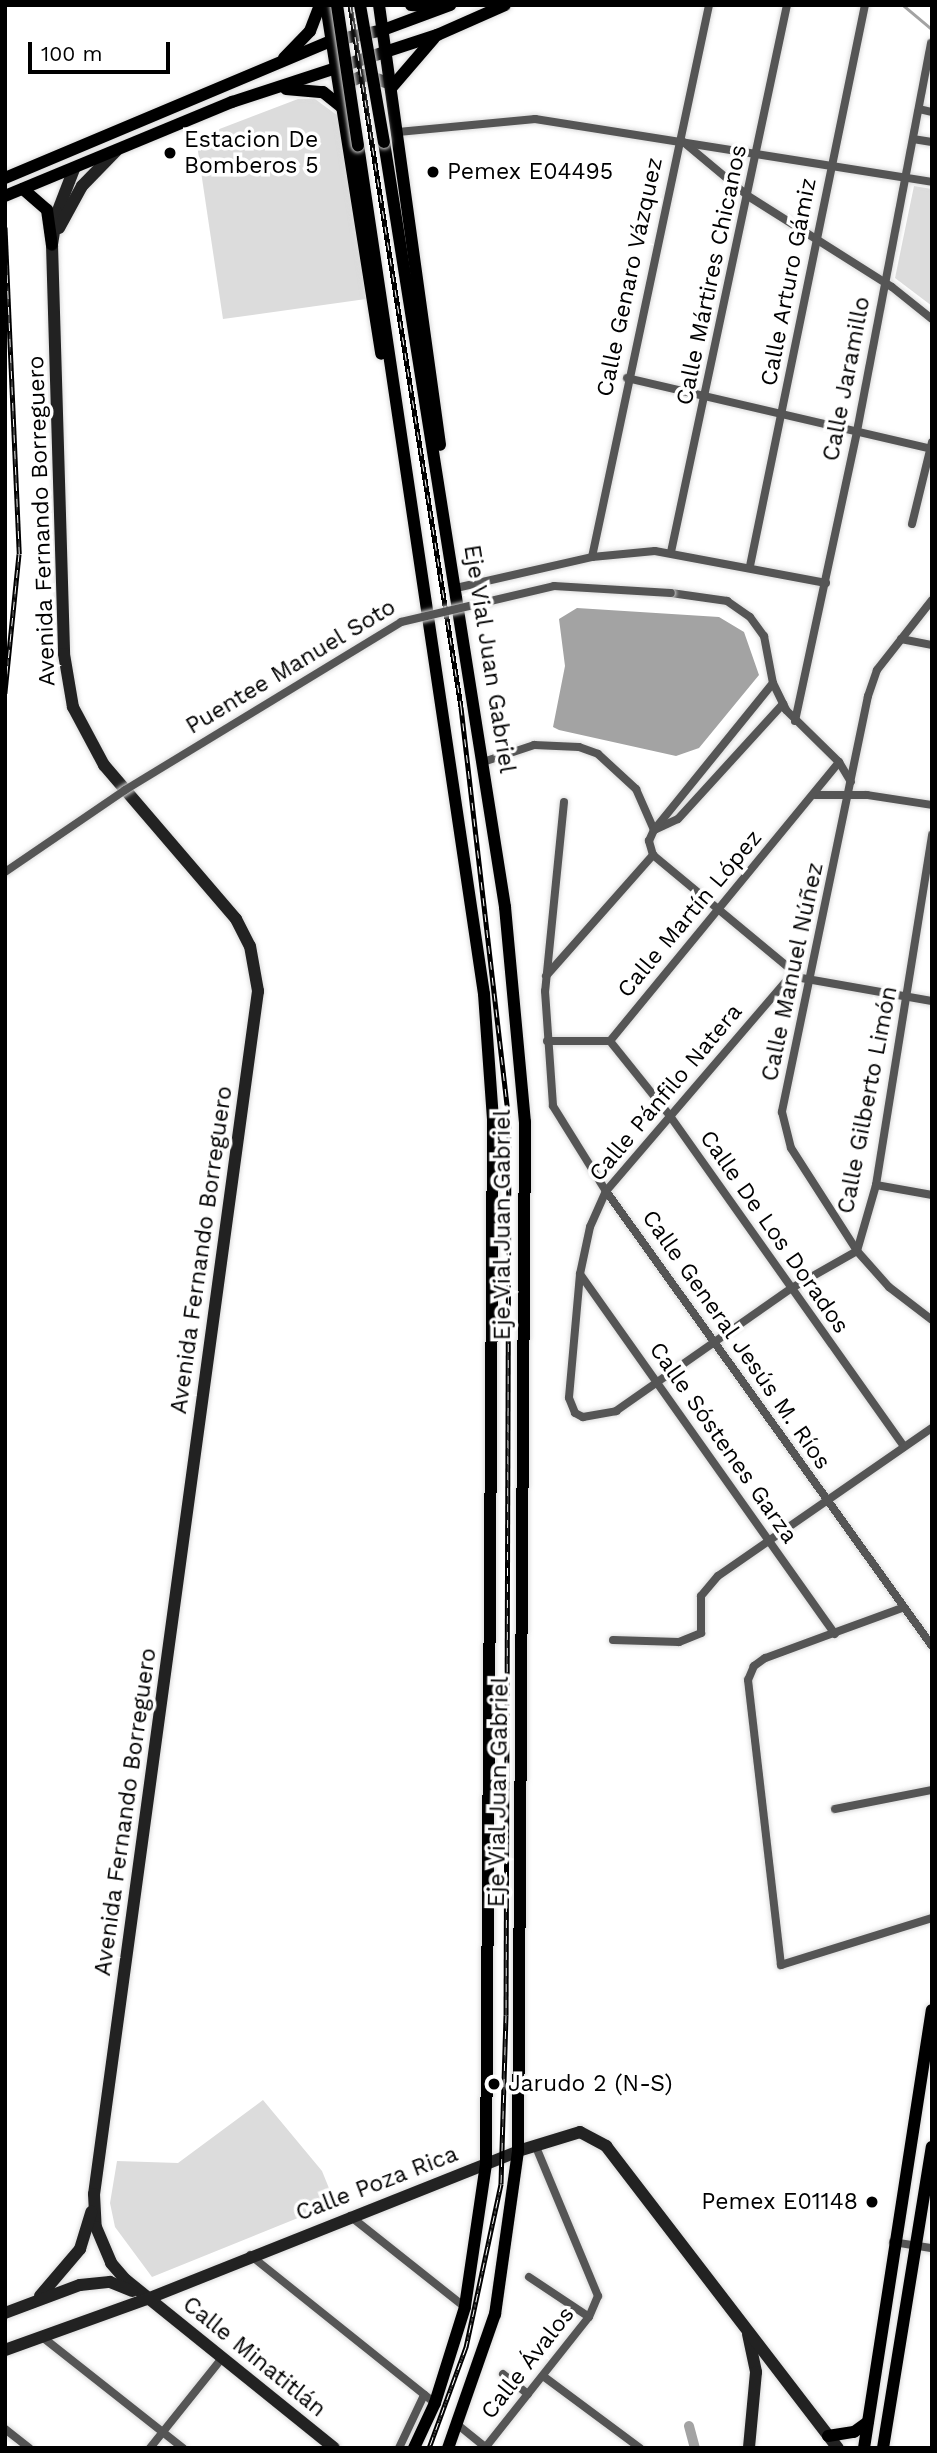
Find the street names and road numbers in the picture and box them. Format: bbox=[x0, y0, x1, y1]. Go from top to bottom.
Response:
street label: Calle Mártires Chicanos bbox=[671, 142, 753, 408]
street label: Calle Genaro Vázquez bbox=[591, 154, 669, 400]
street label: Calle Arturo Gámiz bbox=[755, 175, 823, 389]
street label: Calle Jaramillo bbox=[817, 294, 877, 464]
street label: Avenida Fernando Borreguero bbox=[22, 355, 62, 687]
street label: Eje Vial Juan Gabriel bbox=[457, 542, 521, 776]
street label: Puentee Manuel Soto bbox=[181, 593, 401, 741]
street label: Calle Martín López bbox=[612, 825, 768, 1003]
street label: Calle Manuel Núñez bbox=[756, 860, 830, 1084]
street label: Calle Gilberto Limón bbox=[832, 984, 904, 1216]
street label: Calle Pánfilo Natera bbox=[584, 999, 748, 1187]
street label: Avenida Fernando Borreguero bbox=[165, 1084, 239, 1416]
street label: Eje Vial Juan Gabriel bbox=[489, 1109, 517, 1341]
street label: Calle De Los Dorados bbox=[693, 1125, 855, 1339]
street label: Calle General Jesús M. Ríos bbox=[635, 1204, 837, 1476]
street label: Calle Sóstenes Garza bbox=[643, 1337, 803, 1549]
street label: Avenida Fernando Borreguero bbox=[89, 1646, 163, 1978]
street label: Eje Vial Juan Gabriel bbox=[483, 1675, 515, 1909]
street label: Calle Poza Rica bbox=[292, 2140, 462, 2228]
street label: Calle Minatitlán bbox=[177, 2291, 331, 2423]
street label: Calle Ávalos bbox=[475, 2301, 581, 2425]

